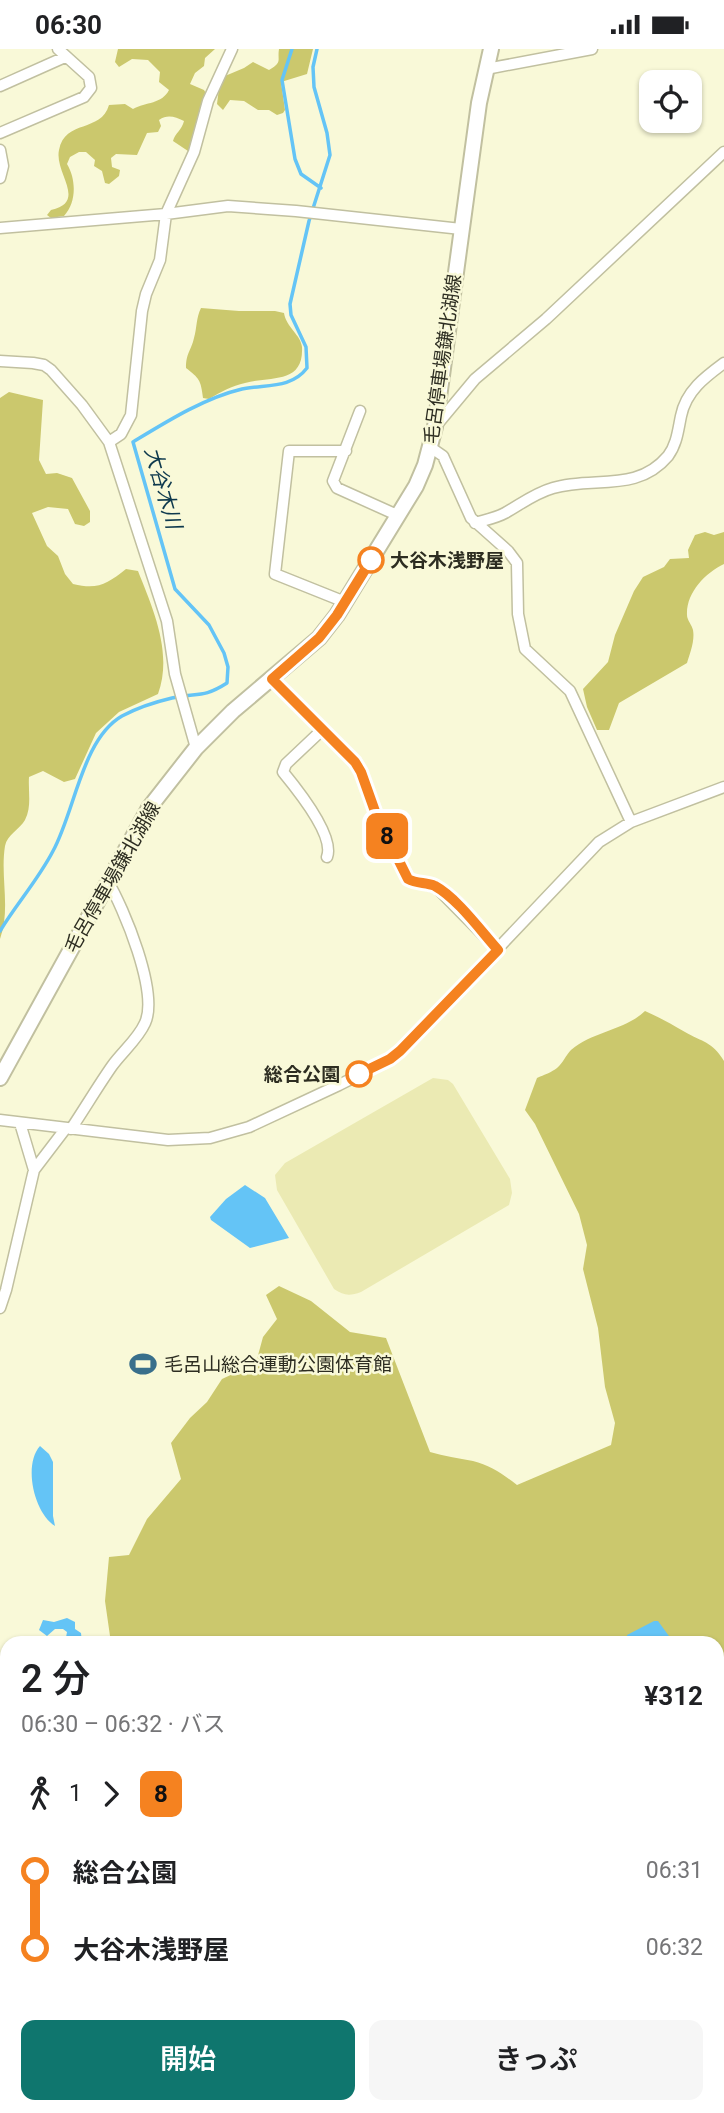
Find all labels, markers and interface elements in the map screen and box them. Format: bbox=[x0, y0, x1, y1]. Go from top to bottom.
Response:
text: 06:30 bbox=[35, 10, 102, 40]
map controls bbox=[639, 70, 702, 133]
button: locate bbox=[639, 70, 702, 133]
street label: 毛呂停車場鎌北湖線 bbox=[419, 273, 466, 445]
water label: 大谷木川 bbox=[140, 444, 187, 534]
marker: 大谷木浅野屋 bbox=[358, 547, 384, 573]
place label: 大谷木浅野屋 bbox=[390, 549, 504, 572]
street label: 毛呂停車場鎌北湖線 bbox=[60, 797, 165, 957]
line badge: 8 bbox=[364, 813, 410, 859]
text: 8 bbox=[380, 822, 394, 850]
marker: 総合公園 bbox=[346, 1061, 372, 1087]
place label: 総合公園 bbox=[264, 1063, 340, 1086]
sports icon: 毛呂山総合運動公園体育館 bbox=[128, 1349, 158, 1379]
place label: 毛呂山総合運動公園体育館 bbox=[164, 1353, 392, 1376]
text: 2 分 bbox=[21, 1657, 90, 1701]
text: ¥312 bbox=[644, 1681, 703, 1711]
text: 06:30 – 06:32 · バス bbox=[21, 1711, 225, 1738]
icon: walk bbox=[21, 1775, 59, 1813]
icon: forward bbox=[92, 1775, 130, 1813]
text: 1 bbox=[69, 1780, 82, 1807]
text: 8 bbox=[154, 1780, 168, 1808]
text: 06:31 bbox=[646, 1857, 703, 1884]
text: 総合公園 bbox=[73, 1858, 177, 1888]
text: 06:32 bbox=[646, 1934, 703, 1961]
text: 大谷木浅野屋 bbox=[73, 1935, 229, 1965]
button: 開始 bbox=[21, 2020, 355, 2100]
button: きっぷ bbox=[369, 2020, 703, 2100]

